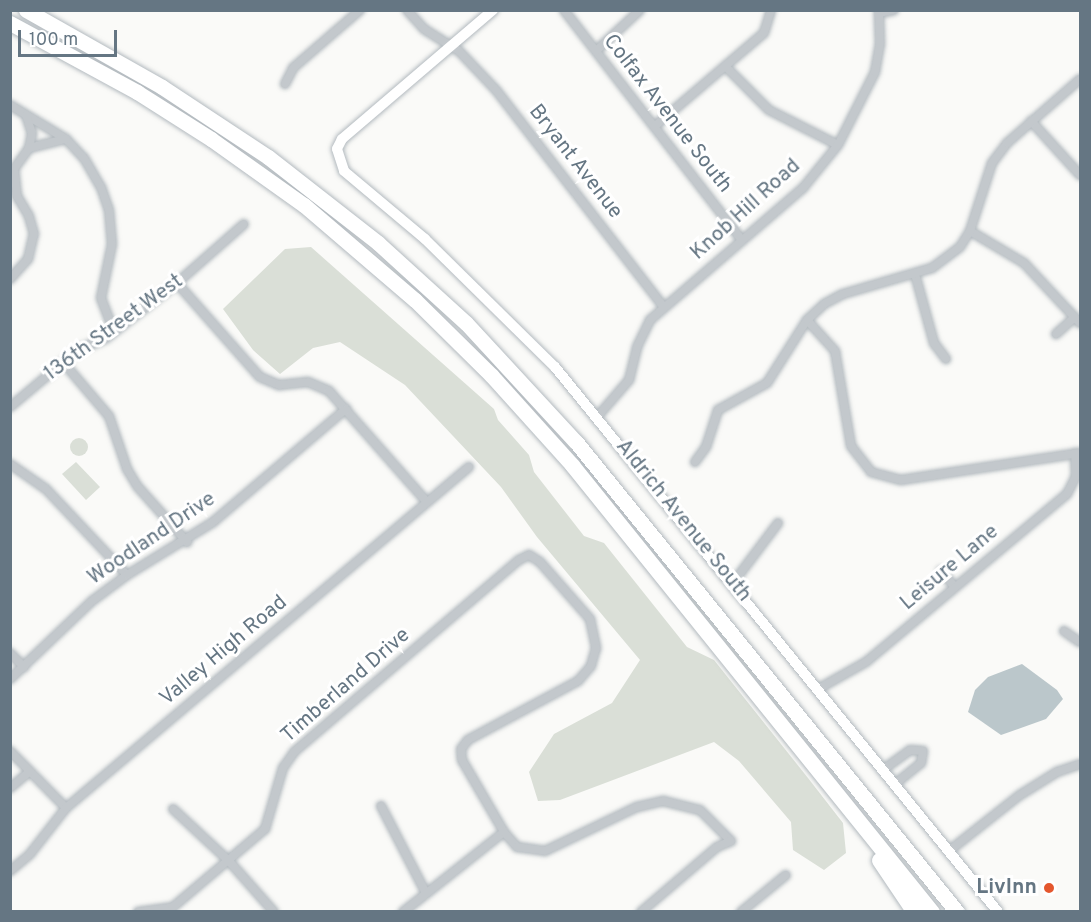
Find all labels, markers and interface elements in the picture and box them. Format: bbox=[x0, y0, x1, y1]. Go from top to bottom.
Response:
scale bar bbox=[21, 18, 120, 56]
text: 100 m bbox=[29, 29, 78, 52]
street label: Colfax Avenue South bbox=[597, 29, 737, 199]
street label: Bryant Avenue bbox=[522, 100, 628, 224]
street label: Knob Hill Road bbox=[686, 154, 806, 266]
street label: 136th Street West bbox=[39, 269, 189, 387]
street label: Aldrich Avenue South bbox=[610, 434, 756, 608]
street label: Woodland Drive bbox=[83, 487, 221, 591]
street label: Leisure Lane bbox=[896, 520, 1004, 616]
street label: Valley High Road bbox=[155, 590, 293, 712]
street label: Timberland Drive bbox=[276, 623, 416, 749]
place label: LivInn bbox=[976, 875, 1037, 901]
marker: LivInn bbox=[1042, 881, 1056, 895]

